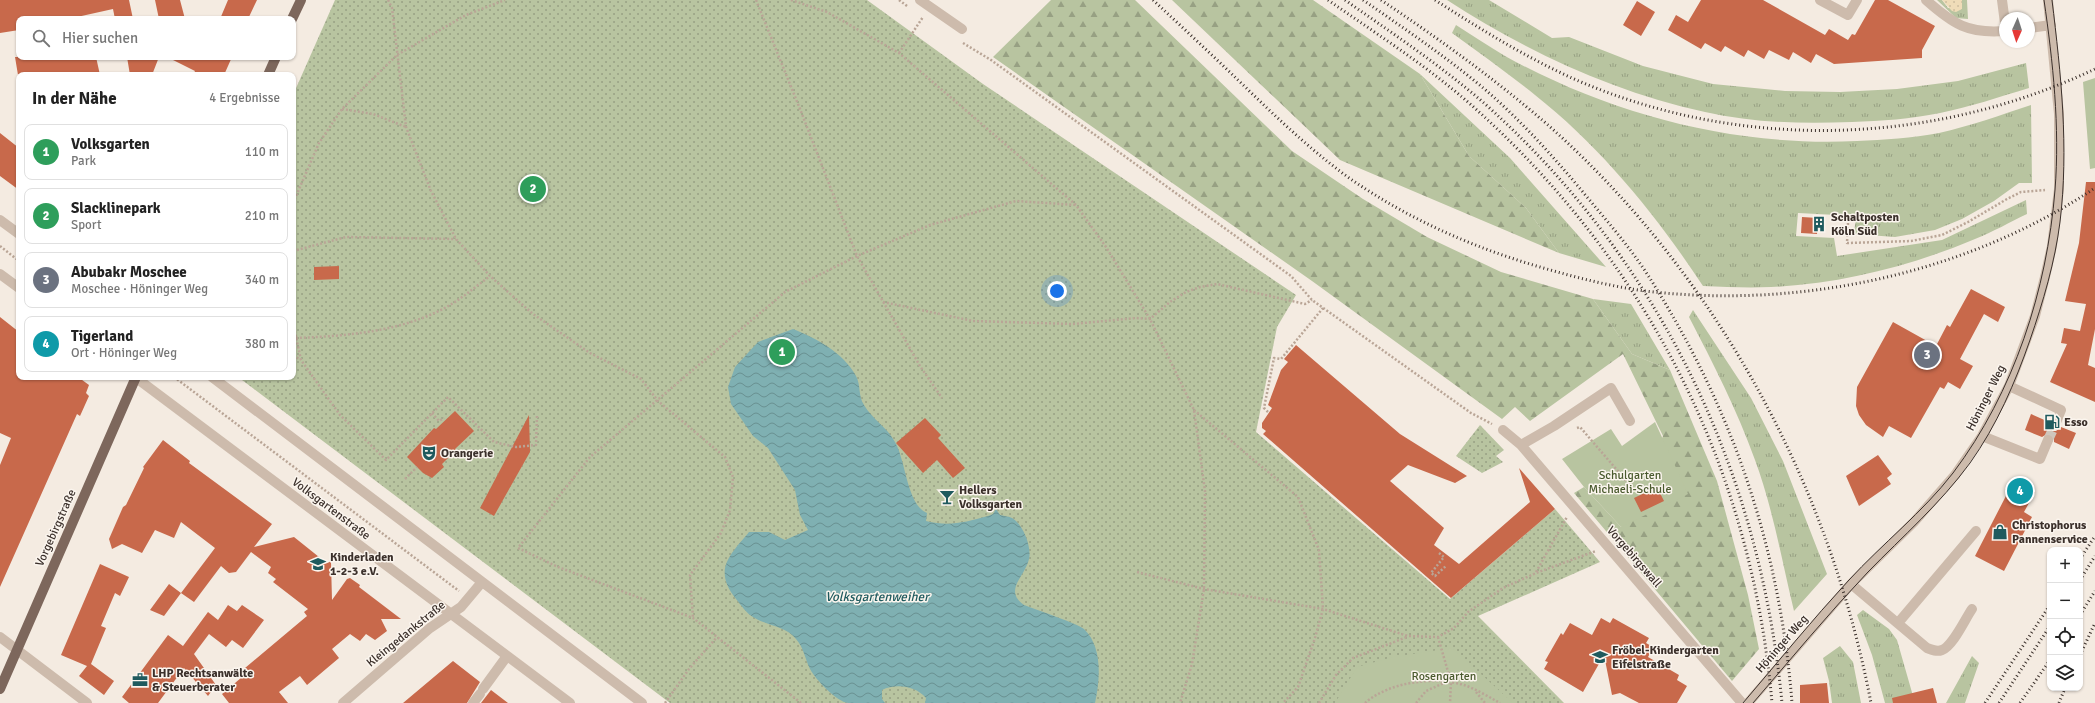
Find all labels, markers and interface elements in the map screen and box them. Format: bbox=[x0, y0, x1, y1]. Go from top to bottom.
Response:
north arrow bbox=[1999, 12, 2035, 48]
search box bbox=[16, 16, 296, 60]
icon: search bbox=[30, 27, 52, 49]
text: Hier suchen bbox=[62, 29, 138, 47]
text: In der Nähe bbox=[32, 88, 117, 109]
text: 4 Ergebnisse bbox=[209, 90, 280, 106]
text: Volksgarten bbox=[71, 135, 150, 153]
text: 1 bbox=[42, 144, 50, 160]
text: 110 m bbox=[245, 144, 279, 160]
text: Park bbox=[71, 153, 96, 169]
pin: 2 bbox=[520, 174, 546, 204]
text: Slacklinepark bbox=[71, 199, 161, 217]
text: 2 bbox=[42, 208, 50, 224]
text: 210 m bbox=[245, 208, 279, 224]
place label: Schaltposten Köln Süd bbox=[1831, 210, 1900, 239]
building icon: Schaltposten Köln Süd bbox=[1810, 215, 1828, 233]
text: Sport bbox=[71, 217, 101, 233]
text: Abubakr Moschee bbox=[71, 263, 187, 281]
text: 3 bbox=[42, 272, 50, 288]
text: 340 m bbox=[245, 272, 279, 288]
text: Moschee · Höninger Weg bbox=[71, 281, 208, 297]
your location bbox=[1047, 281, 1067, 301]
text: Tigerland bbox=[71, 327, 133, 345]
text: 4 bbox=[42, 336, 50, 352]
text: 380 m bbox=[245, 336, 279, 352]
pin: 1 bbox=[769, 337, 795, 367]
pin: 3 bbox=[1914, 340, 1940, 370]
text: Ort · Höninger Weg bbox=[71, 345, 177, 361]
street label: Höninger Weg bbox=[1963, 362, 2009, 434]
fuel station icon: Esso bbox=[2043, 413, 2061, 431]
place label: Esso bbox=[2064, 415, 2088, 430]
theatre icon: Orangerie bbox=[420, 444, 438, 462]
place label: Orangerie bbox=[441, 446, 493, 461]
park label: Schulgarten Michaeli-Schule bbox=[1589, 468, 1671, 497]
street label: Volksgartenstraße bbox=[289, 475, 373, 543]
pin: 4 bbox=[2007, 476, 2033, 506]
place label: Hellers Volksgarten bbox=[959, 483, 1022, 512]
street label: Vorgebirgstraße bbox=[32, 487, 80, 569]
bar icon: Hellers Volksgarten bbox=[938, 488, 956, 506]
place label: Christophorus Pannenservice bbox=[2012, 518, 2088, 547]
street label: Vorgebirgswall bbox=[1603, 523, 1665, 591]
shop icon: Christophorus Pannenservice bbox=[1991, 523, 2009, 541]
map controls bbox=[2047, 547, 2083, 691]
button: + bbox=[2047, 547, 2083, 583]
place label: Kinderladen 1-2-3 e.V. bbox=[330, 550, 394, 579]
school or university icon: Kinderladen 1-2-3 e.V. bbox=[309, 555, 327, 573]
button: − bbox=[2047, 583, 2083, 619]
water label: Volksgartenweiher bbox=[825, 589, 931, 605]
street label: Kleingedankstraße bbox=[364, 598, 448, 670]
street label: Höninger Weg bbox=[1753, 612, 1811, 676]
button: locate bbox=[2047, 619, 2083, 655]
place label: Fröbel-Kindergarten Eifelstraße bbox=[1612, 643, 1719, 672]
school or university icon: Fröbel-Kindergarten Eifelstraße bbox=[1591, 648, 1609, 666]
button: layers bbox=[2047, 655, 2083, 691]
place label: LHP Rechtsanwälte & Steuerberater bbox=[152, 666, 253, 695]
park label: Rosengarten bbox=[1412, 669, 1476, 684]
office icon: LHP Rechtsanwälte & Steuerberater bbox=[131, 671, 149, 689]

